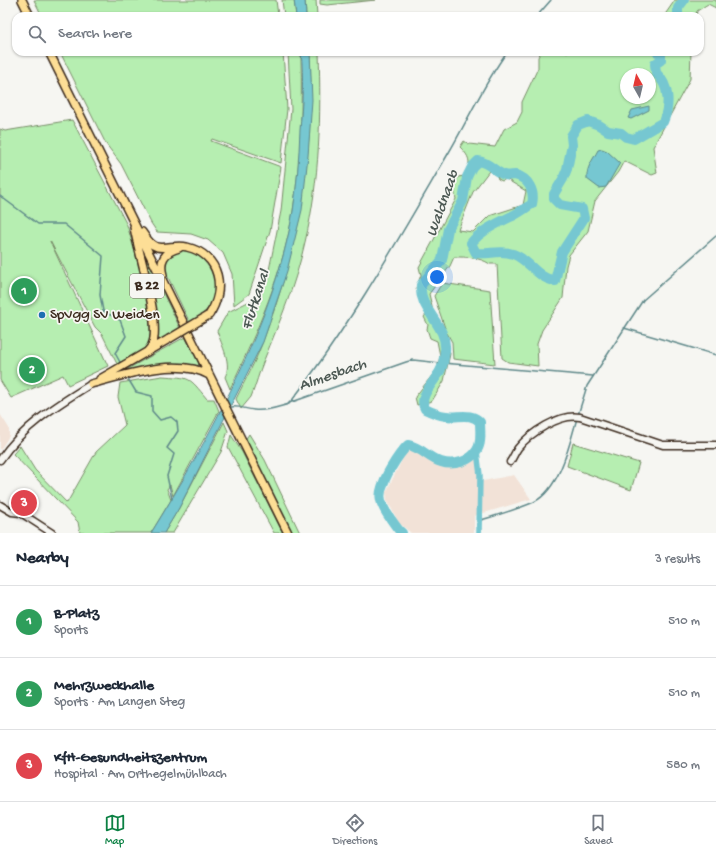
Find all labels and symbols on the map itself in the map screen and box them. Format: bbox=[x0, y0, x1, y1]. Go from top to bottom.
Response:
north arrow bbox=[620, 68, 656, 104]
water label: Waldnaab bbox=[423, 167, 465, 240]
water label: Flutkanal bbox=[238, 266, 276, 332]
your location bbox=[427, 267, 447, 287]
road number: B 22 bbox=[130, 274, 164, 298]
pin: 1 bbox=[11, 276, 37, 306]
place label: SpVgg SV Weiden bbox=[50, 306, 160, 324]
marker: SpVgg SV Weiden bbox=[37, 310, 47, 320]
pin: 2 bbox=[19, 355, 45, 385]
water label: Almesbach bbox=[297, 356, 369, 396]
pin: 3 bbox=[11, 488, 37, 518]

